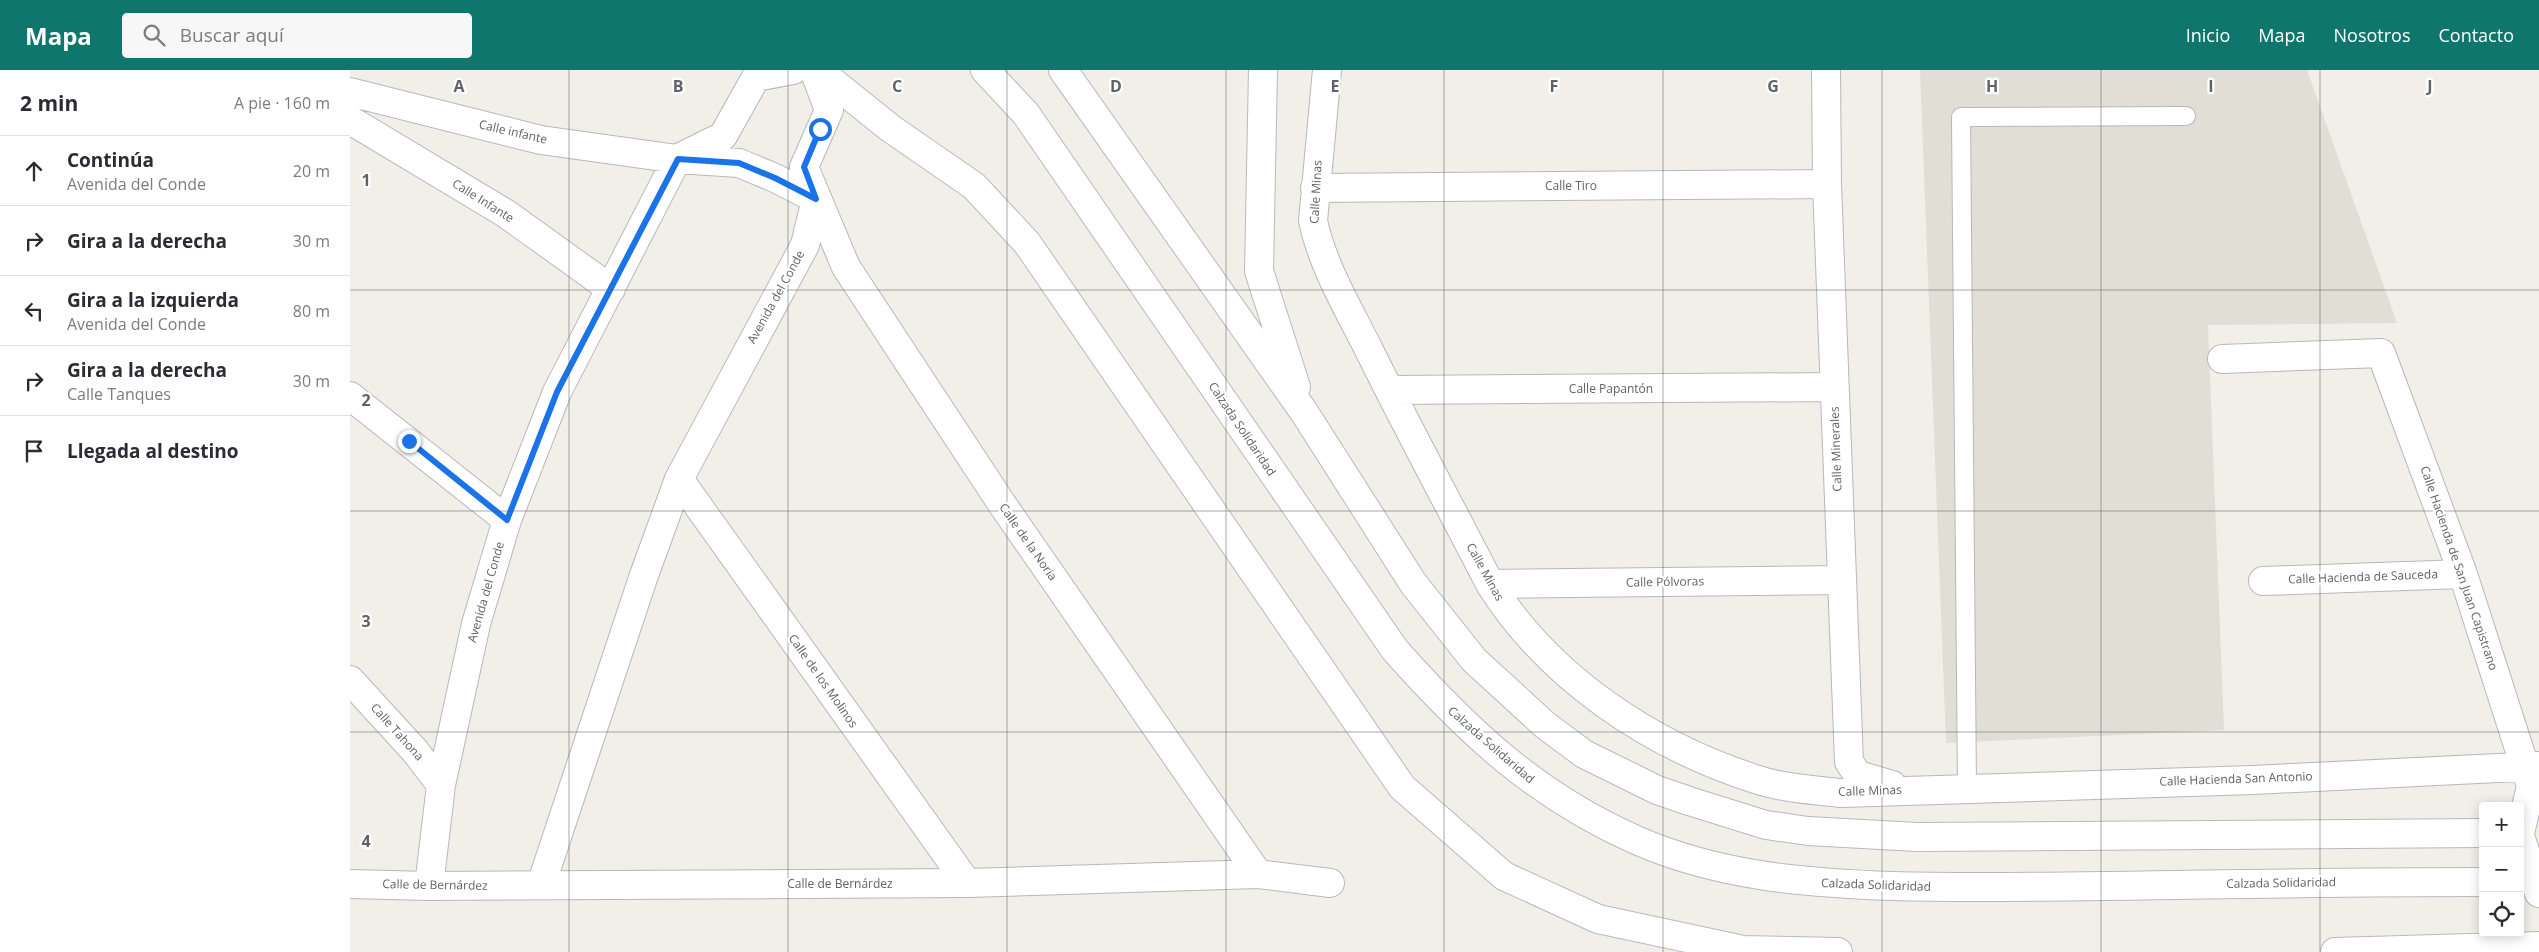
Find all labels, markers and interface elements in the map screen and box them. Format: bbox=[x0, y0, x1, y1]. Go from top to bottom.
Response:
search box bbox=[122, 13, 472, 58]
text: Mapa bbox=[25, 19, 92, 52]
icon: search bbox=[140, 21, 168, 49]
text: Buscar aquí bbox=[180, 22, 284, 48]
text: Inicio bbox=[2186, 23, 2230, 47]
text: Mapa bbox=[2258, 23, 2306, 47]
text: Nosotros bbox=[2334, 23, 2411, 47]
text: Contacto bbox=[2439, 23, 2514, 47]
text: A bbox=[453, 75, 465, 97]
text: B bbox=[673, 75, 683, 97]
text: C bbox=[892, 75, 902, 97]
text: D bbox=[1110, 75, 1122, 97]
text: E bbox=[1331, 75, 1340, 97]
text: F bbox=[1550, 75, 1558, 97]
text: G bbox=[1767, 75, 1779, 97]
text: H bbox=[1986, 75, 1998, 97]
text: I bbox=[2208, 75, 2214, 97]
text: J bbox=[2425, 75, 2433, 97]
text: 2 min bbox=[20, 89, 78, 117]
text: A pie · 160 m bbox=[234, 92, 330, 114]
street label: Calle infante bbox=[477, 115, 549, 148]
route start bbox=[809, 118, 832, 141]
text: Continúa bbox=[67, 147, 154, 173]
icon: ahead bbox=[20, 157, 48, 185]
street label: Calle Minas bbox=[1305, 159, 1326, 224]
text: 20 m bbox=[293, 160, 330, 182]
text: 1 bbox=[361, 169, 371, 191]
text: Avenida del Conde bbox=[67, 173, 206, 195]
street label: Calle Infante bbox=[449, 175, 518, 226]
street label: Calle Tiro bbox=[1545, 177, 1597, 194]
icon: right bbox=[20, 227, 48, 255]
text: Gira a la derecha bbox=[67, 228, 227, 254]
text: 30 m bbox=[293, 230, 330, 252]
street label: Avenida del Conde bbox=[743, 247, 808, 346]
text: Gira a la izquierda bbox=[67, 287, 239, 313]
icon: left bbox=[20, 297, 48, 325]
text: 80 m bbox=[293, 300, 330, 322]
text: Avenida del Conde bbox=[67, 313, 206, 335]
text: Gira a la derecha bbox=[67, 357, 227, 383]
icon: right bbox=[20, 367, 48, 395]
text: 30 m bbox=[293, 370, 330, 392]
street label: Calzada Solidaridad bbox=[1205, 378, 1280, 479]
street label: Calle Papantón bbox=[1569, 380, 1653, 397]
text: Calle Tanques bbox=[67, 383, 171, 405]
text: 2 bbox=[361, 389, 371, 411]
street label: Calle Minerales bbox=[1826, 406, 1845, 492]
route end bbox=[398, 430, 421, 453]
icon: arrive bbox=[20, 437, 48, 465]
text: Llegada al destino bbox=[67, 438, 239, 464]
street label: Calle Hacienda de San Juan Capistrano bbox=[2416, 463, 2503, 672]
street label: Calle de la Noria bbox=[995, 500, 1061, 584]
street label: Avenida del Conde bbox=[463, 539, 508, 644]
street label: Calle Minas bbox=[1463, 540, 1508, 604]
street label: Calle Hacienda de Sauceda bbox=[2288, 565, 2438, 588]
street label: Calle Pólvoras bbox=[1626, 572, 1704, 591]
text: 3 bbox=[361, 610, 371, 632]
street label: Calle de los Molinos bbox=[785, 630, 862, 731]
street label: Calle Tahona bbox=[367, 699, 428, 764]
street label: Calzada Solidaridad bbox=[1444, 702, 1538, 787]
street label: Calle Hacienda San Antonio bbox=[2159, 767, 2313, 790]
street label: Calle Minas bbox=[1838, 781, 1902, 800]
map controls bbox=[2479, 802, 2524, 937]
button: + bbox=[2479, 802, 2524, 847]
text: 4 bbox=[361, 830, 371, 852]
button: − bbox=[2479, 847, 2524, 892]
street label: Calzada Solidaridad bbox=[2226, 873, 2336, 892]
street label: Calzada Solidaridad bbox=[1821, 874, 1931, 895]
street label: Calle de Bernárdez bbox=[382, 875, 488, 894]
street label: Calle de Bernárdez bbox=[787, 875, 893, 892]
button: locate bbox=[2479, 892, 2524, 937]

